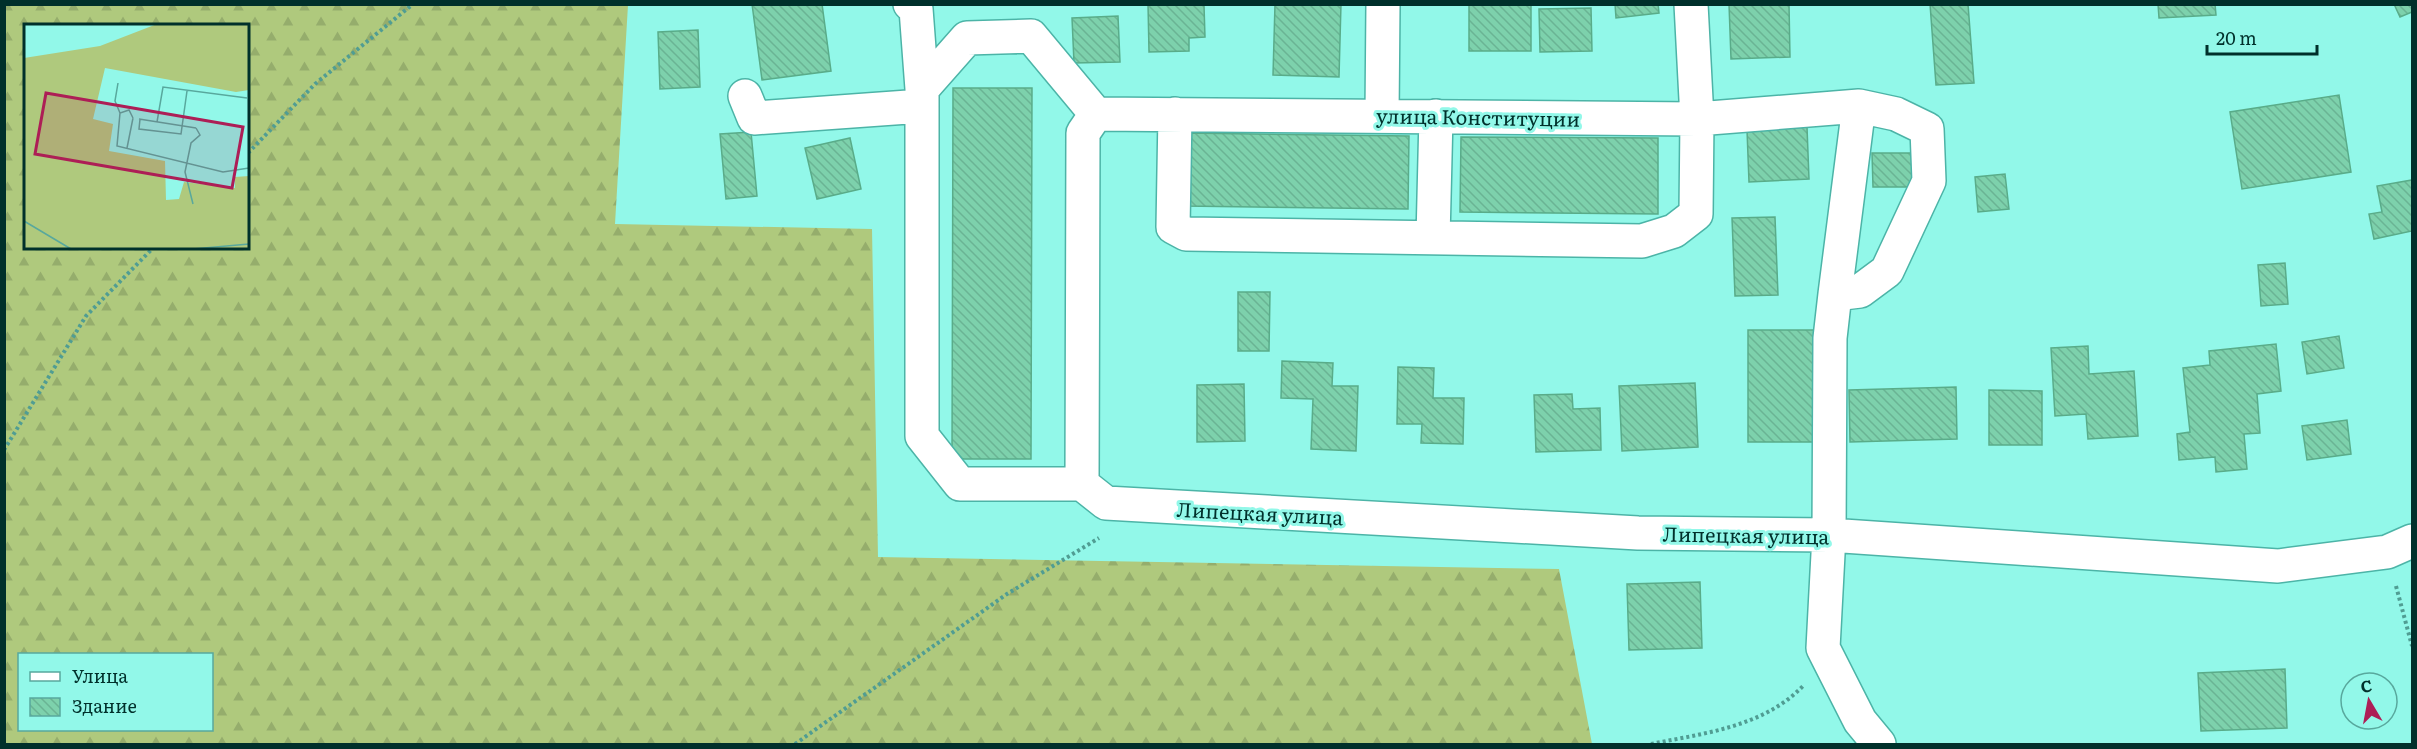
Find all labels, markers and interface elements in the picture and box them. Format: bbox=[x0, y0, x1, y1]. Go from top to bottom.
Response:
scale bar bbox=[2207, 18, 2316, 56]
inset map bbox=[24, 24, 249, 249]
text: 20 m bbox=[2216, 24, 2257, 51]
street label: улица Конституции bbox=[1376, 99, 1580, 133]
street label: Липецкая улица bbox=[1176, 493, 1344, 531]
street label: Липецкая улица bbox=[1662, 518, 1830, 550]
legend bbox=[18, 653, 213, 731]
text: Улица bbox=[72, 662, 128, 689]
north arrow bbox=[2339, 671, 2399, 731]
text: С bbox=[2359, 672, 2374, 698]
text: Здание bbox=[72, 692, 137, 719]

